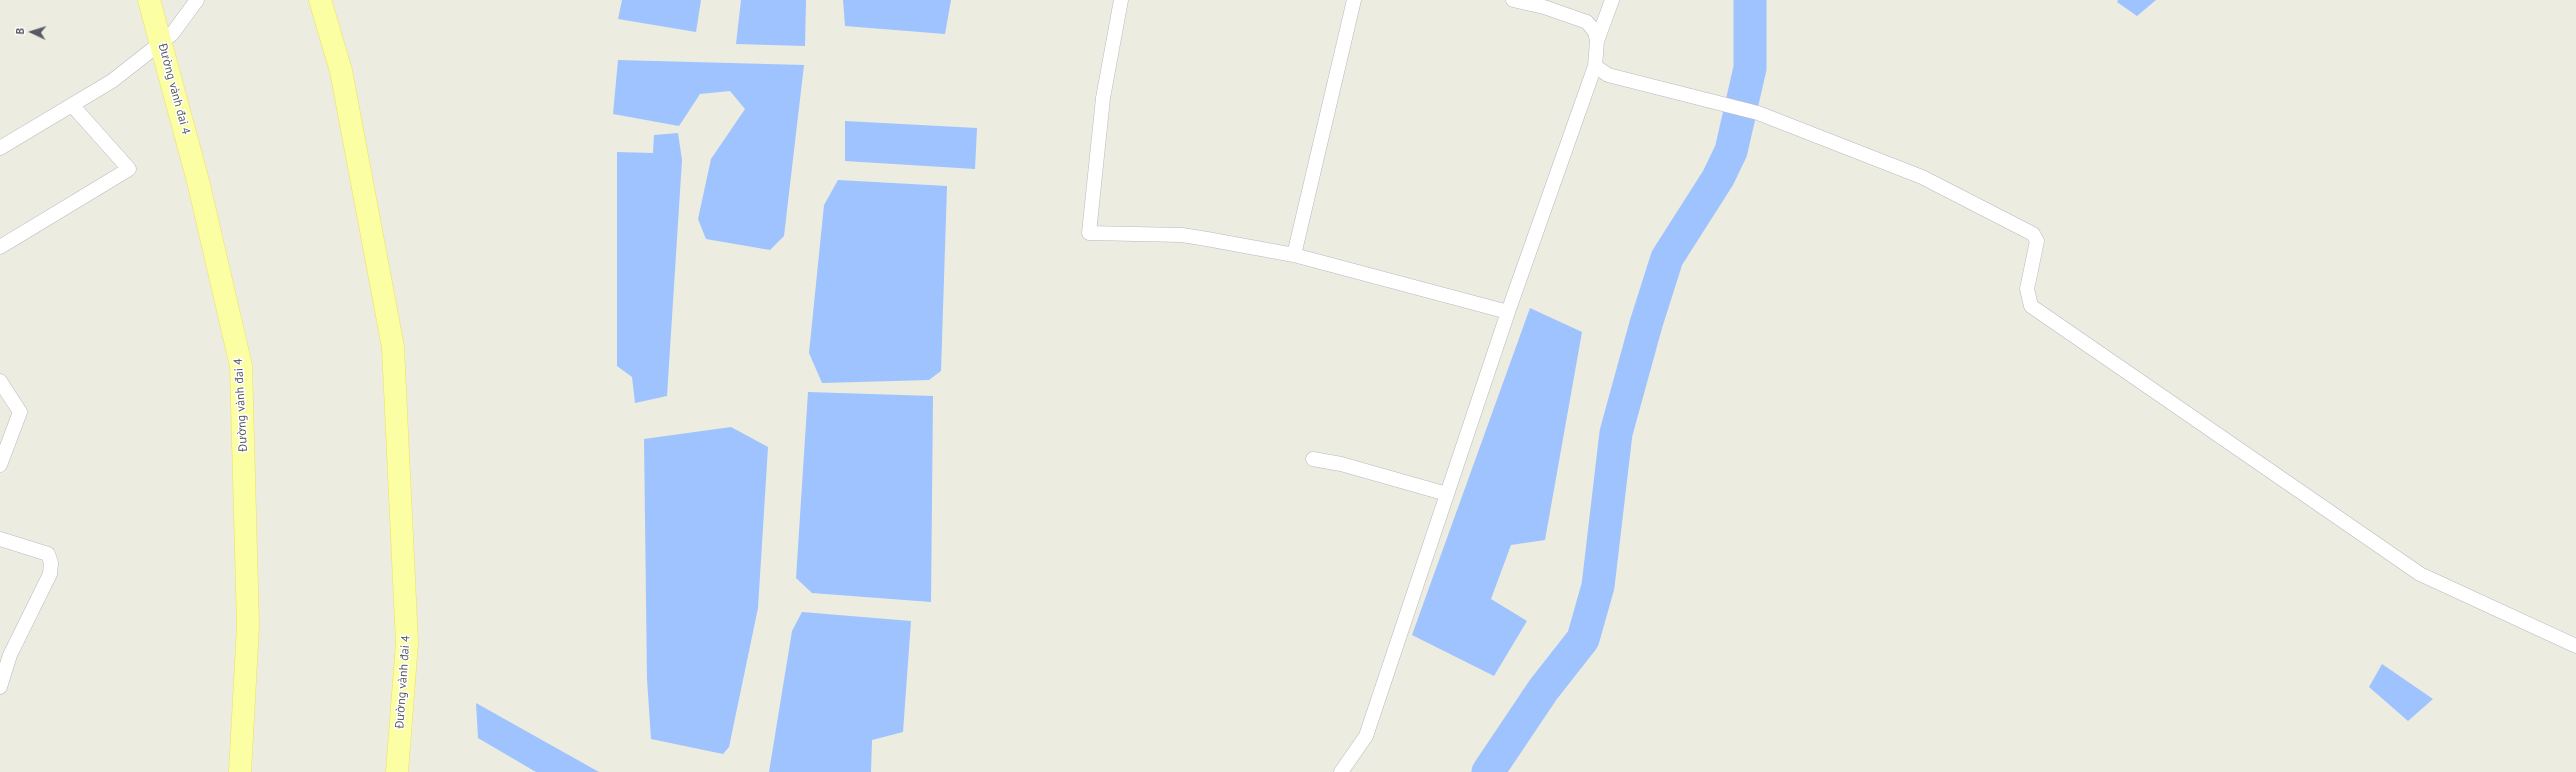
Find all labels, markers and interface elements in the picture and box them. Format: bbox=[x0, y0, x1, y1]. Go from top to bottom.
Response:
north arrow bbox=[12, 12, 52, 52]
text: B bbox=[13, 27, 27, 35]
street label: Đường vành đai 4 bbox=[155, 42, 193, 136]
street label: Đường vành đai 4 bbox=[231, 358, 251, 452]
street label: Đường vành đai 4 bbox=[393, 635, 413, 729]

